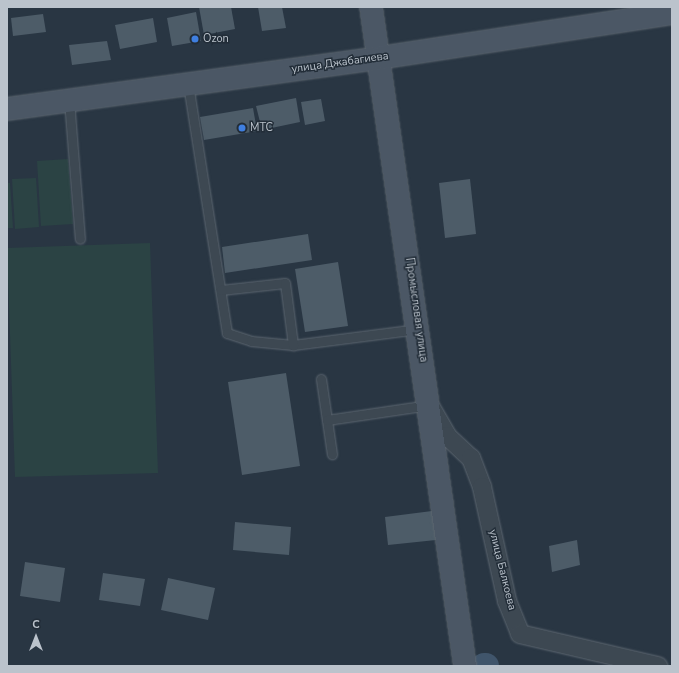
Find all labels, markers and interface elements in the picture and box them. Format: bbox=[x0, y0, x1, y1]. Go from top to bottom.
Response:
place label: Ozon bbox=[203, 32, 229, 46]
marker: Ozon bbox=[190, 34, 200, 44]
street label: улица Джабагиева bbox=[291, 50, 389, 76]
place label: МТС bbox=[250, 121, 273, 135]
marker: МТС bbox=[237, 123, 247, 133]
street label: Промысловая улица bbox=[402, 257, 430, 363]
street label: улица Балкоева bbox=[486, 528, 518, 612]
north arrow bbox=[16, 617, 56, 657]
text: С bbox=[32, 617, 40, 632]

